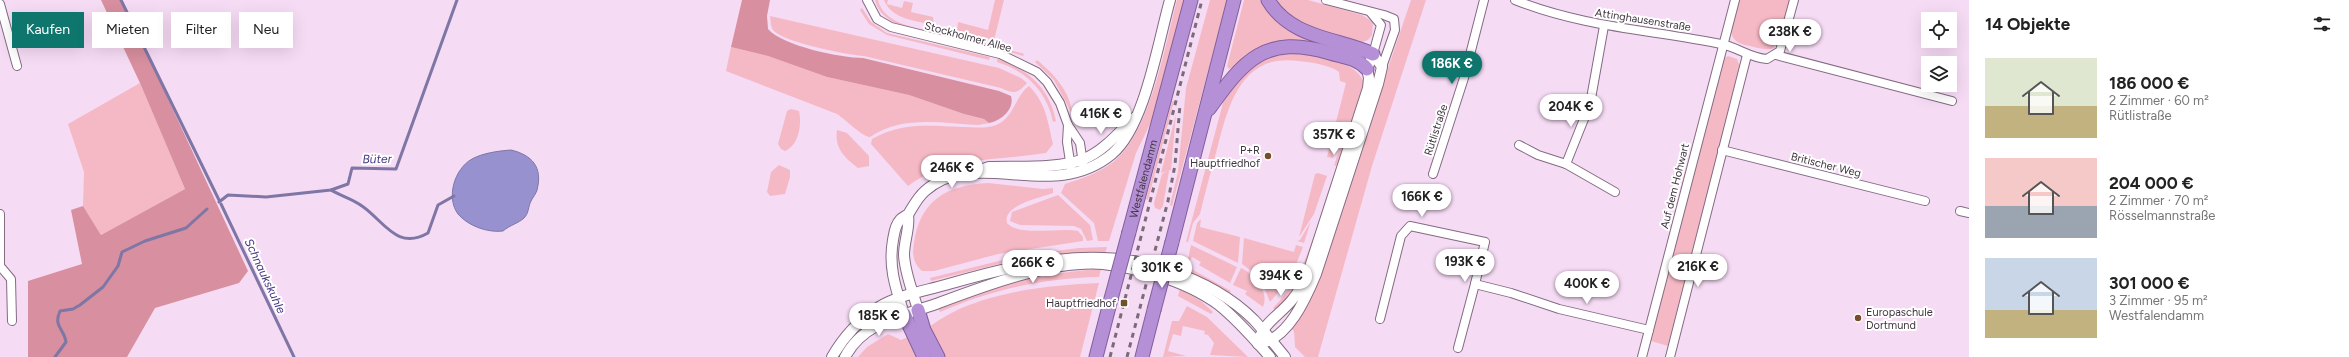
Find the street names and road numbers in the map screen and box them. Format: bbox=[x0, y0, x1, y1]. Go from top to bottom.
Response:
street label: Attinghausenstraße bbox=[1594, 6, 1692, 34]
street label: Stockholmer Allee bbox=[923, 19, 1013, 55]
street label: Rütlistraße bbox=[1422, 103, 1450, 157]
street label: Westfalendamm bbox=[1127, 138, 1160, 219]
street label: Auf dem Hohwart bbox=[1658, 142, 1692, 230]
street label: Britischer Weg bbox=[1790, 150, 1862, 180]

